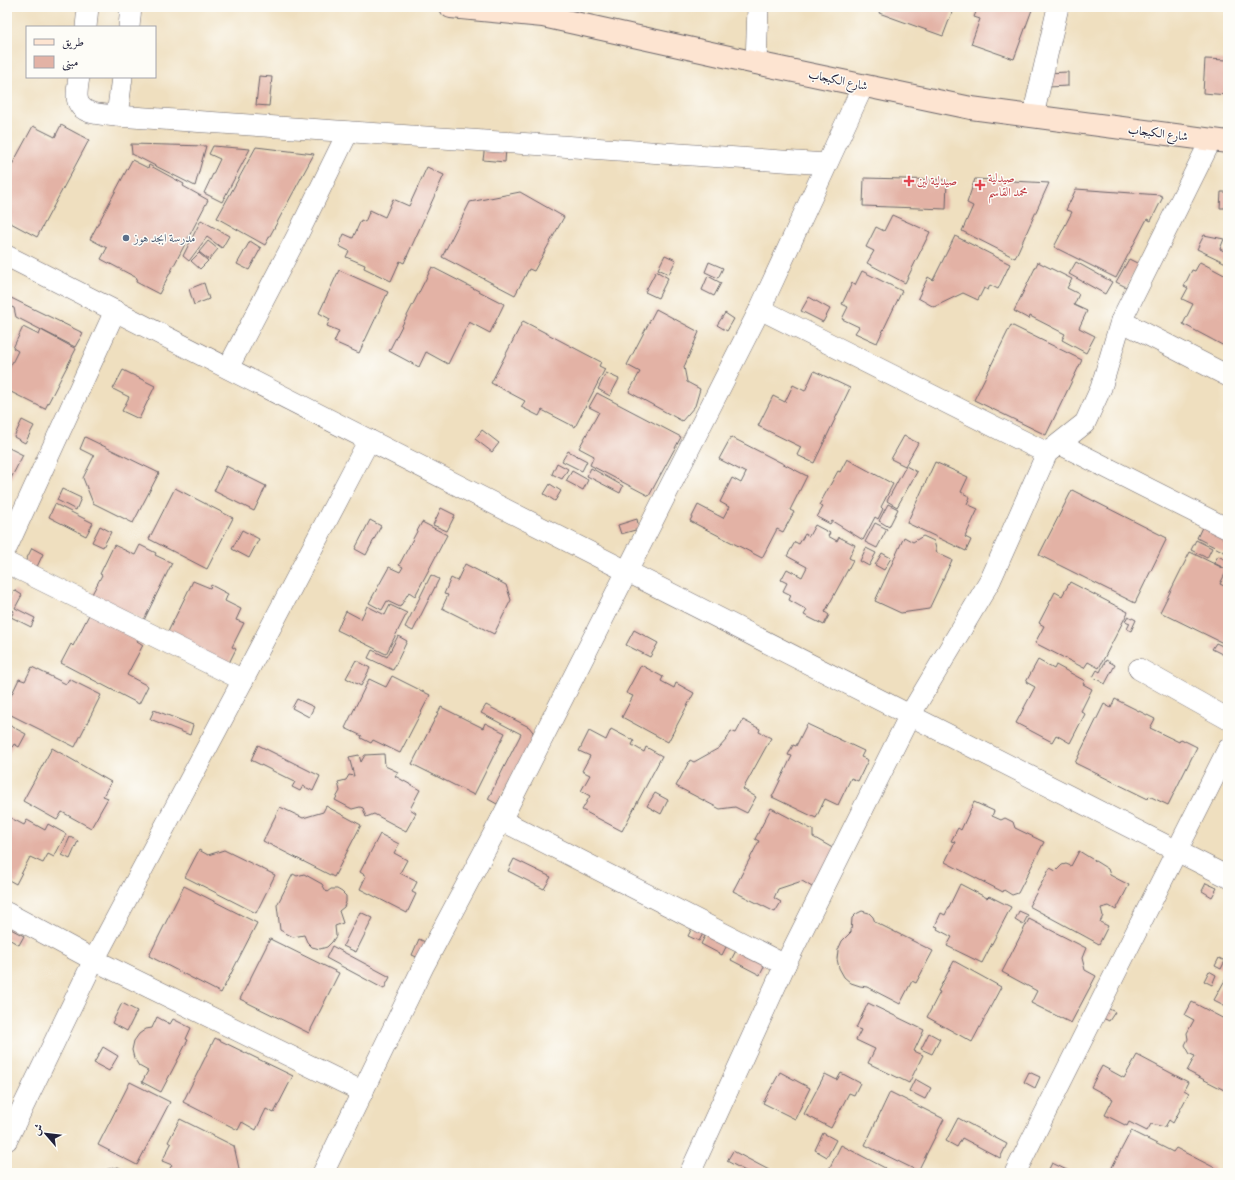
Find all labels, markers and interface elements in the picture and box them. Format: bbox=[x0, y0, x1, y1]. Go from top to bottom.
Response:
legend bbox=[26, 26, 156, 78]
text: طريق bbox=[62, 34, 84, 50]
text: مبنى bbox=[62, 54, 78, 71]
street label: شارع الكبجاب bbox=[806, 66, 869, 97]
street label: شارع الكبجاب bbox=[1127, 121, 1189, 148]
place label: صيدلية محمد القاسم bbox=[988, 170, 1028, 204]
place label: صيدلية لين bbox=[917, 173, 957, 189]
marker: صيدلية لين bbox=[904, 176, 914, 186]
marker: صيدلية محمد القاسم bbox=[975, 180, 985, 190]
place label: مدرسة ابجد هوز bbox=[133, 230, 196, 246]
marker: مدرسة ابجد هوز bbox=[121, 233, 131, 243]
north arrow bbox=[26, 1114, 66, 1154]
text: ش bbox=[28, 1121, 47, 1138]

